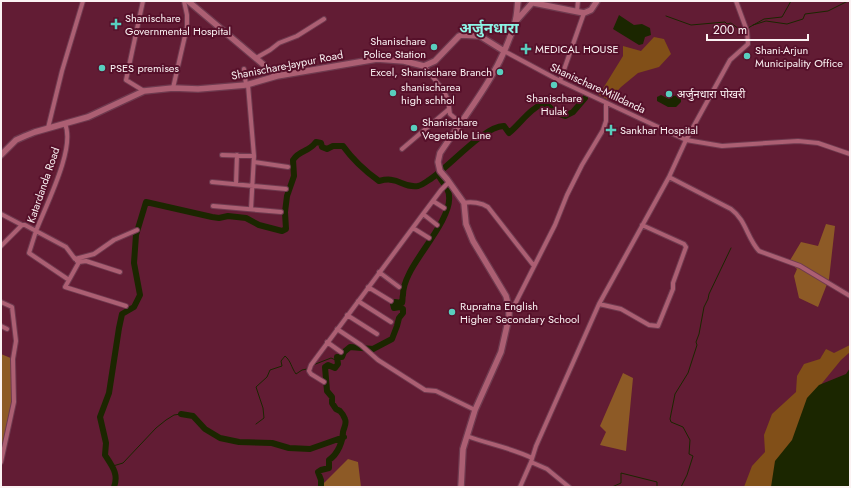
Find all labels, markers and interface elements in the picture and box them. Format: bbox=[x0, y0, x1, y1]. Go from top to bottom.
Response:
place label: Shanischare Governmental Hospital bbox=[125, 10, 231, 39]
scale bar bbox=[707, 16, 808, 42]
district label: अर्जुनधारा bbox=[459, 17, 519, 39]
marker: Shanischare Governmental Hospital bbox=[110, 18, 122, 30]
text: 200 m bbox=[713, 21, 747, 39]
place label: Shanischare Police Station bbox=[363, 33, 426, 62]
place label: MEDICAL HOUSE bbox=[535, 41, 619, 57]
marker: Shanischare Police Station bbox=[429, 42, 439, 52]
place label: Shani-Arjun Municipality Office bbox=[755, 42, 843, 71]
marker: MEDICAL HOUSE bbox=[520, 43, 532, 55]
street label: Shanischare-Jaypur Road bbox=[230, 46, 344, 84]
marker: Shani-Arjun Municipality Office bbox=[742, 51, 752, 61]
street label: Shanischare-Milldanda bbox=[548, 59, 648, 117]
place label: PSES premises bbox=[110, 60, 180, 76]
marker: PSES premises bbox=[97, 63, 107, 73]
place label: Excel, Shanischare Branch bbox=[370, 64, 492, 80]
marker: Excel, Shanischare Branch bbox=[495, 67, 505, 77]
place label: shanischarea high schhol bbox=[401, 79, 460, 108]
marker: Shanischare Hulak bbox=[549, 80, 559, 90]
place label: अर्जुनधारा पोखरी bbox=[677, 86, 746, 102]
marker: shanischarea high schhol bbox=[388, 88, 398, 98]
marker: अर्जुनधारा पोखरी bbox=[664, 89, 674, 99]
place label: Shanischare Hulak bbox=[526, 90, 582, 119]
place label: Shanischare Vegetable Line bbox=[422, 114, 491, 143]
place label: Sankhar Hospital bbox=[620, 122, 698, 138]
marker: Shanischare Vegetable Line bbox=[409, 123, 419, 133]
marker: Sankhar Hospital bbox=[605, 124, 617, 136]
street label: Katardanda Road bbox=[23, 145, 63, 225]
place label: Rupratna English Higher Secondary School bbox=[460, 298, 580, 327]
marker: Rupratna English Higher Secondary School bbox=[447, 307, 457, 317]

